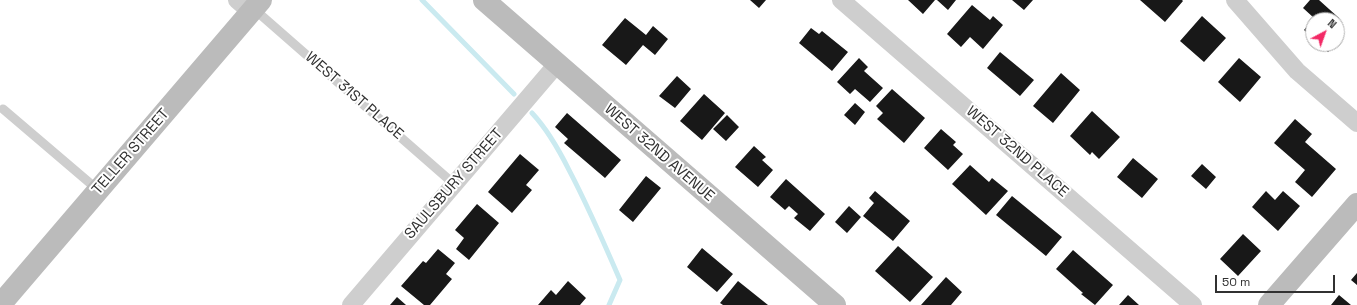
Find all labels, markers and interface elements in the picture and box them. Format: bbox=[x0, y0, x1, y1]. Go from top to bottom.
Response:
north arrow bbox=[1305, 12, 1345, 52]
text: N bbox=[1325, 16, 1340, 31]
street label: WEST 31ST PLACE bbox=[301, 48, 407, 144]
street label: WEST 32ND AVENUE bbox=[600, 100, 718, 206]
street label: WEST 32ND PLACE bbox=[962, 103, 1072, 201]
street label: TELLER STREET bbox=[89, 105, 173, 199]
street label: SAULSBURY STREET bbox=[401, 125, 507, 243]
scale bar bbox=[1217, 267, 1337, 293]
text: 50 m bbox=[1222, 274, 1250, 290]

